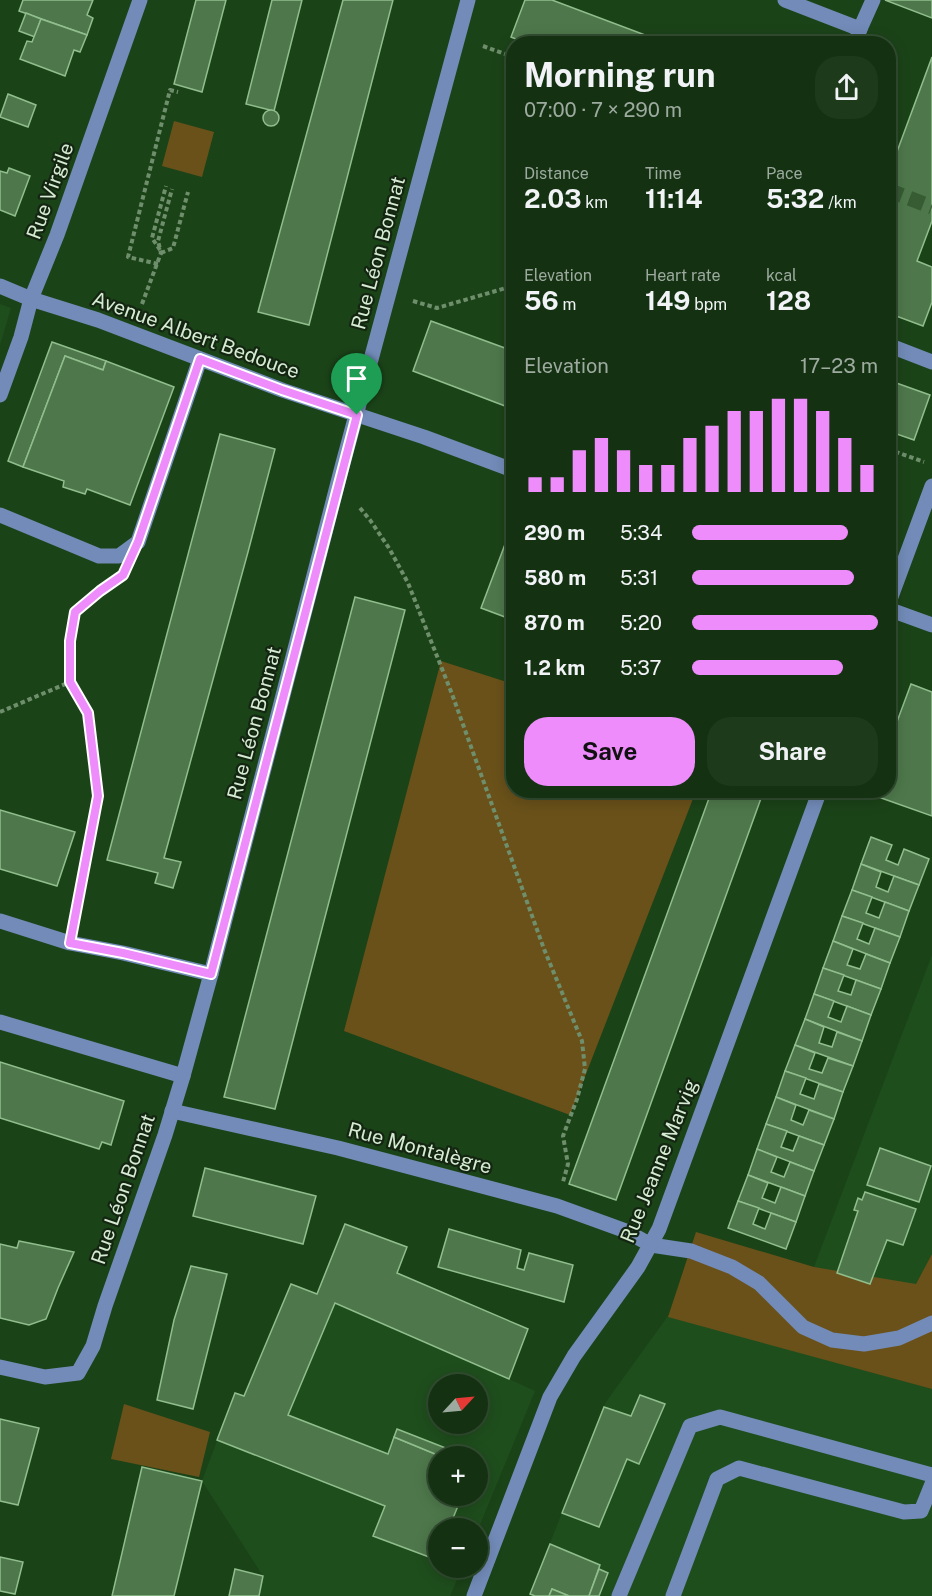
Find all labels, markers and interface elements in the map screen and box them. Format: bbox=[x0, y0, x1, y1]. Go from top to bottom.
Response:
text: Morning run bbox=[524, 56, 716, 94]
button: share bbox=[815, 56, 878, 119]
text: 07:00 · 7 × 290 m bbox=[524, 98, 682, 122]
street label: Rue Virgile bbox=[21, 139, 79, 243]
text: Distance bbox=[524, 164, 589, 183]
text: Time bbox=[645, 164, 681, 183]
text: Pace bbox=[766, 164, 803, 183]
street label: Rue Léon Bonnat bbox=[346, 174, 410, 332]
text: 2.03 bbox=[524, 183, 581, 214]
text: 11:14 bbox=[645, 183, 702, 214]
text: 5:32 bbox=[766, 183, 824, 214]
text: km bbox=[581, 193, 608, 212]
text: /km bbox=[824, 193, 857, 212]
text: Elevation bbox=[524, 266, 592, 285]
text: Heart rate bbox=[645, 266, 721, 285]
text: kcal bbox=[766, 266, 797, 285]
text: 56 bbox=[524, 285, 559, 316]
text: 149 bbox=[645, 285, 690, 316]
text: 128 bbox=[766, 285, 811, 316]
street label: Avenue Albert Bedouce bbox=[89, 286, 303, 384]
text: m bbox=[559, 295, 576, 314]
text: bpm bbox=[690, 295, 727, 314]
pin bbox=[331, 353, 382, 415]
text: Elevation bbox=[524, 354, 609, 378]
text: 17–23 m bbox=[800, 354, 878, 378]
icon: arrive bbox=[340, 362, 373, 395]
text: 290 m bbox=[524, 521, 585, 545]
text: 5:34 bbox=[620, 521, 662, 545]
text: 580 m bbox=[524, 566, 586, 590]
text: 5:31 bbox=[620, 566, 658, 590]
text: 870 m bbox=[524, 611, 585, 635]
text: 5:20 bbox=[620, 611, 662, 635]
street label: Rue Léon Bonnat bbox=[222, 644, 286, 802]
text: 1.2 km bbox=[524, 656, 585, 680]
text: 5:37 bbox=[620, 656, 662, 680]
button: Save bbox=[524, 717, 695, 786]
button: Share bbox=[707, 717, 878, 786]
street label: Rue Jeanne Marvig bbox=[615, 1076, 703, 1246]
street label: Rue Léon Bonnat bbox=[86, 1111, 160, 1267]
street label: Rue Montalègre bbox=[345, 1117, 495, 1179]
north arrow bbox=[428, 1374, 488, 1434]
map controls bbox=[428, 1374, 488, 1578]
button: + bbox=[428, 1446, 488, 1506]
button: − bbox=[428, 1518, 488, 1578]

